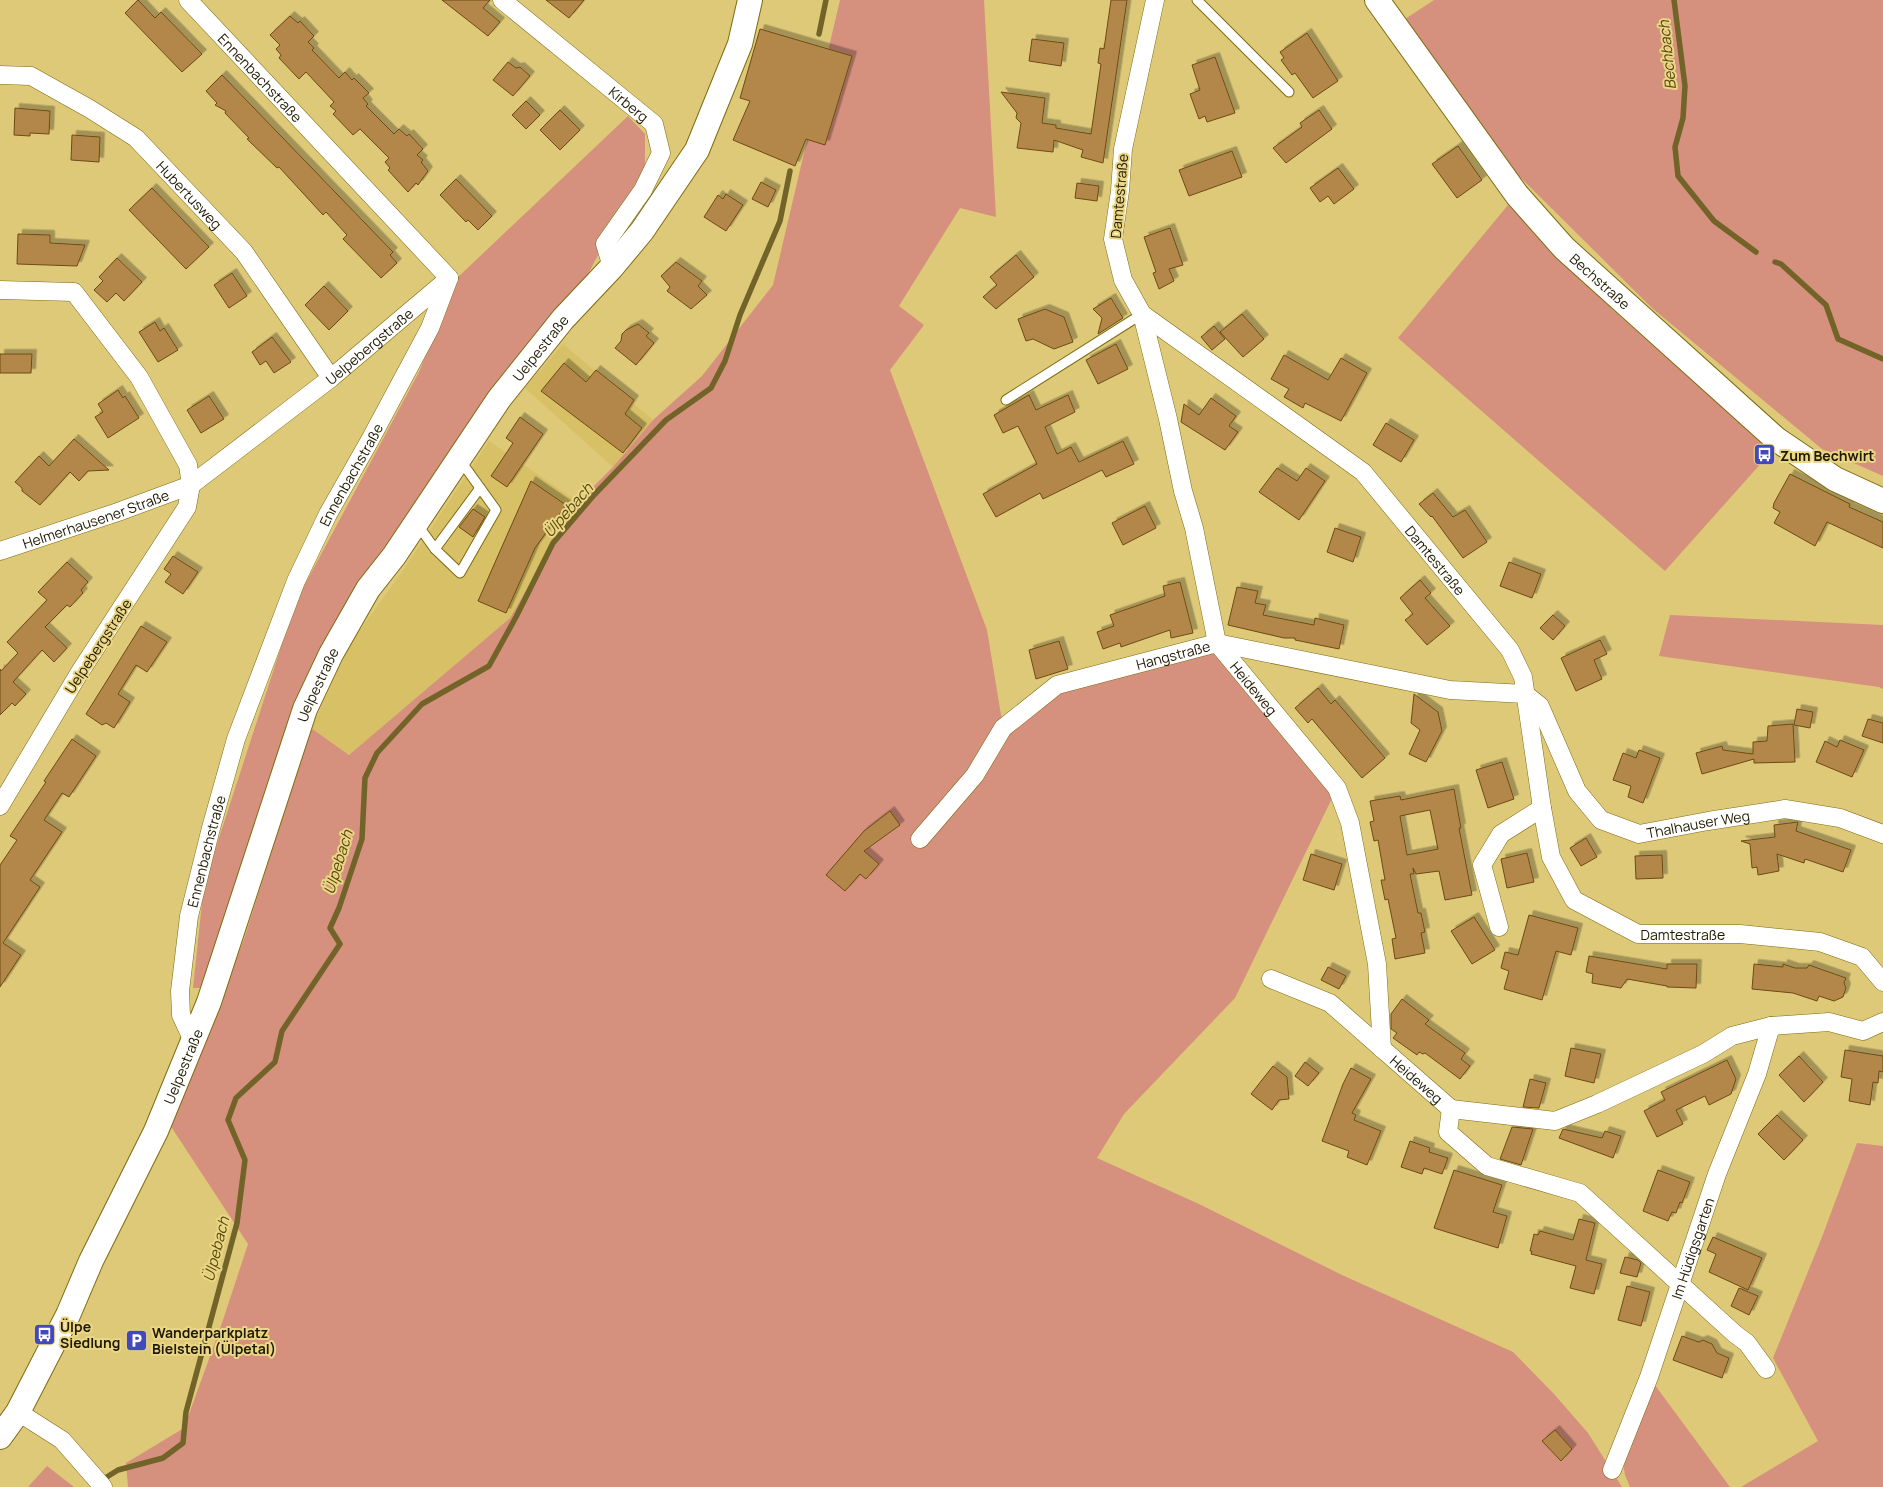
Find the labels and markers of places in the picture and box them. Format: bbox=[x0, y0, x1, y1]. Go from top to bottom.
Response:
bus stop icon: Zum Bechwirt bbox=[1752, 443, 1776, 467]
place label: Zum Bechwirt bbox=[1780, 446, 1874, 465]
place label: Ülpe Siedlung bbox=[60, 1317, 120, 1352]
bus stop icon: Ülpe Siedlung bbox=[32, 1322, 56, 1346]
place label: Wanderparkplatz Bielstein (Ülpetal) bbox=[152, 1323, 276, 1358]
parking icon: Wanderparkplatz Bielstein (Ülpetal) bbox=[124, 1328, 148, 1352]

